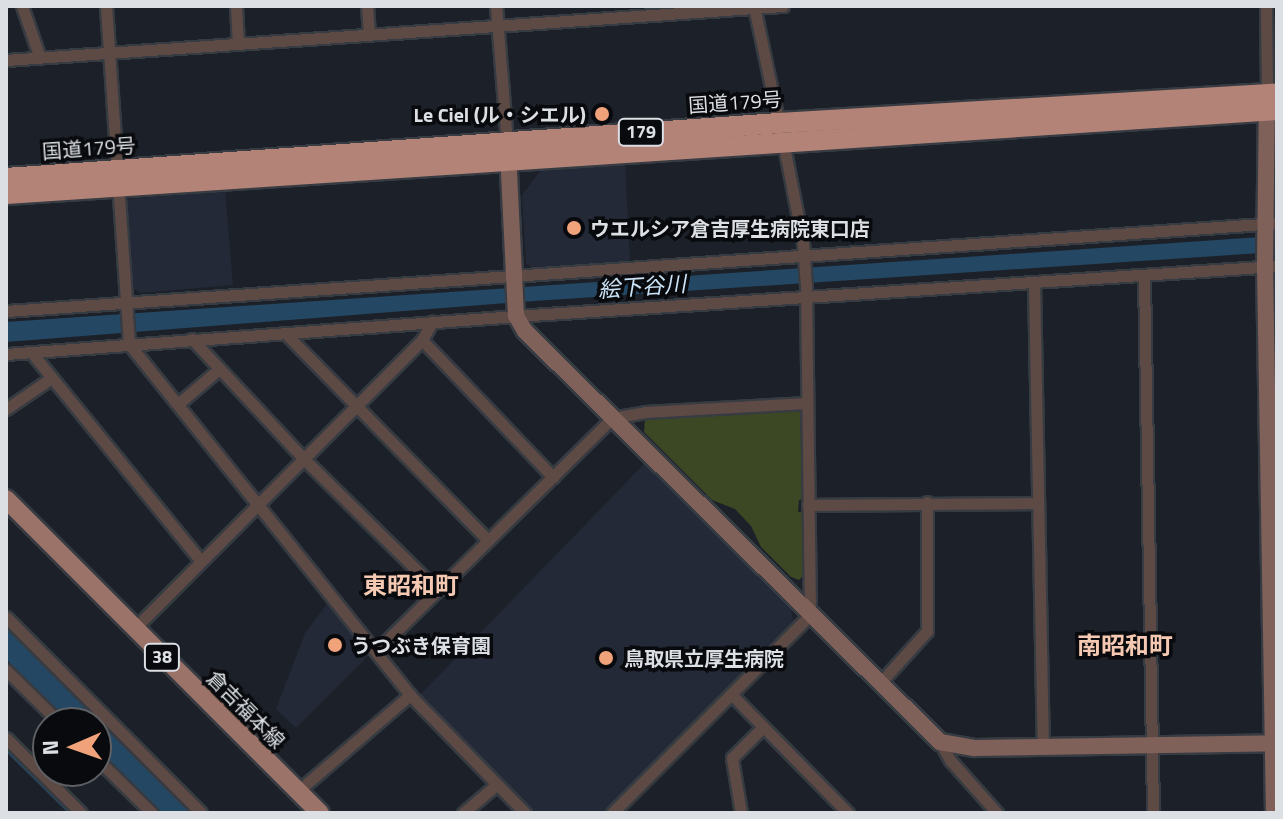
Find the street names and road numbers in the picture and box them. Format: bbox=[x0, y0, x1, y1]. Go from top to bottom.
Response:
street label: 国道179号 bbox=[687, 87, 783, 117]
road number: 179 bbox=[617, 118, 665, 146]
street label: 国道179号 bbox=[41, 133, 137, 163]
road number: 38 bbox=[142, 643, 182, 671]
street label: 倉吉福本線 bbox=[202, 665, 290, 753]

